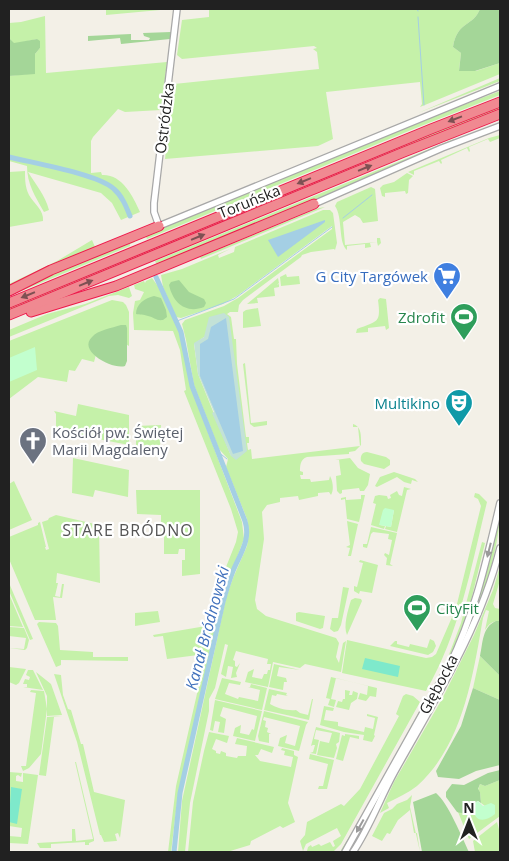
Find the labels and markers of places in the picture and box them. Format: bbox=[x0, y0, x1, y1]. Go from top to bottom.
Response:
supermarket icon: G City Targówek bbox=[432, 261, 462, 300]
place label: G City Targówek bbox=[315, 266, 428, 286]
sports icon: Zdrofit bbox=[449, 302, 479, 341]
place label: Zdrofit bbox=[398, 307, 445, 327]
theatre icon: Multikino bbox=[444, 388, 474, 427]
place label: Multikino bbox=[374, 393, 440, 413]
place label: Kościół pw. Świętej Marii Magdaleny bbox=[52, 422, 183, 459]
church icon: Kościół pw. Świętej Marii Magdaleny bbox=[18, 426, 48, 465]
sports icon: CityFit bbox=[402, 593, 432, 632]
place label: CityFit bbox=[436, 598, 479, 618]

